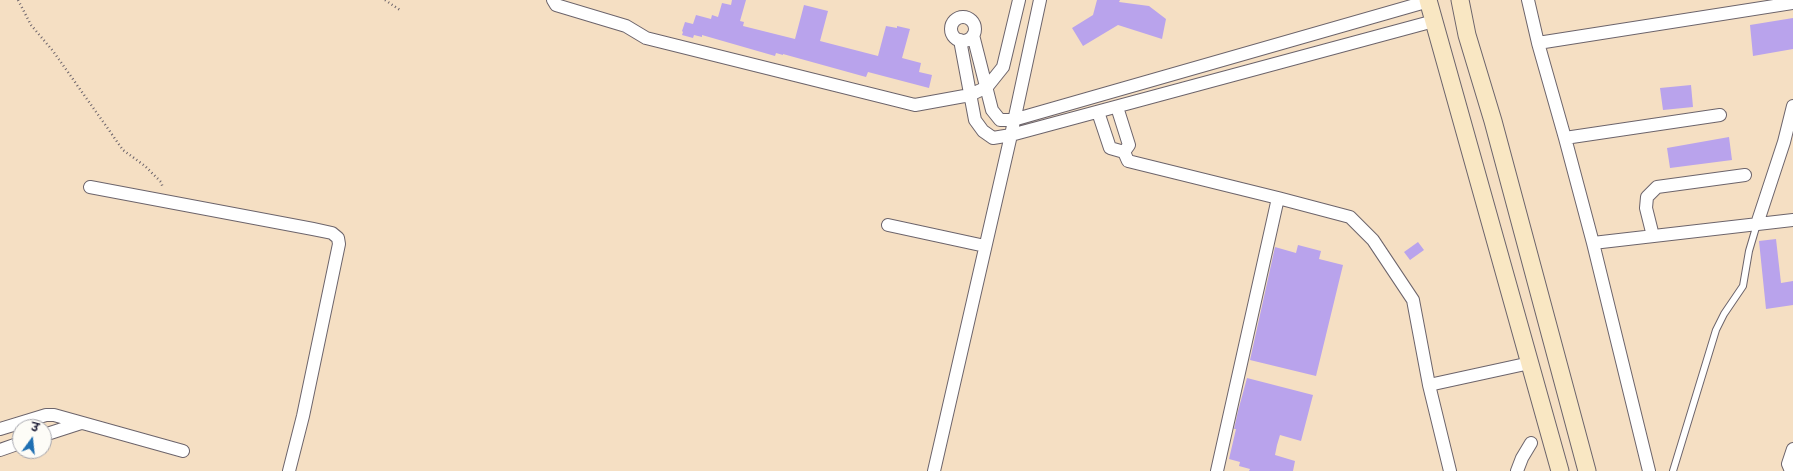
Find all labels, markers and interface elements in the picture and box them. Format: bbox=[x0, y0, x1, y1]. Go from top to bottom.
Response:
north arrow bbox=[12, 419, 52, 459]
text: उ bbox=[29, 420, 40, 436]

